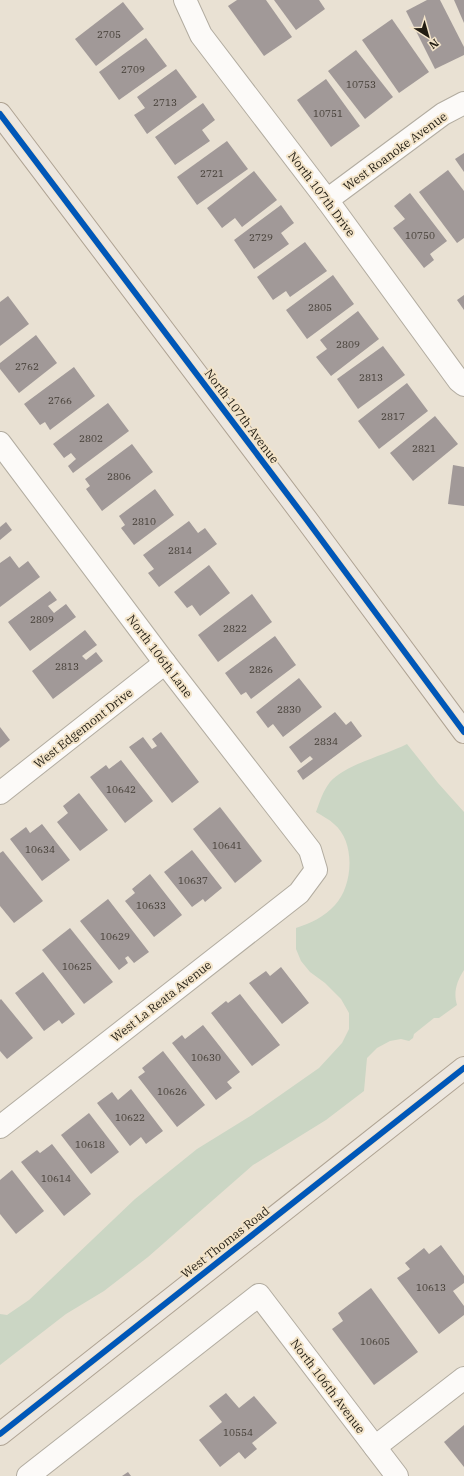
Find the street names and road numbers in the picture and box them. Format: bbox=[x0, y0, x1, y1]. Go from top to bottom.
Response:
street label: West Roanoke Avenue bbox=[340, 108, 450, 194]
street label: North 107th Drive bbox=[285, 149, 359, 239]
street label: North 107th Avenue bbox=[202, 366, 282, 466]
street label: North 106th Lane bbox=[124, 612, 196, 700]
street label: West Edgemont Drive bbox=[31, 685, 135, 771]
street label: West La Reata Avenue bbox=[108, 957, 214, 1045]
street label: West Thomas Road bbox=[178, 1203, 272, 1281]
street label: North 106th Avenue bbox=[288, 1336, 368, 1436]

